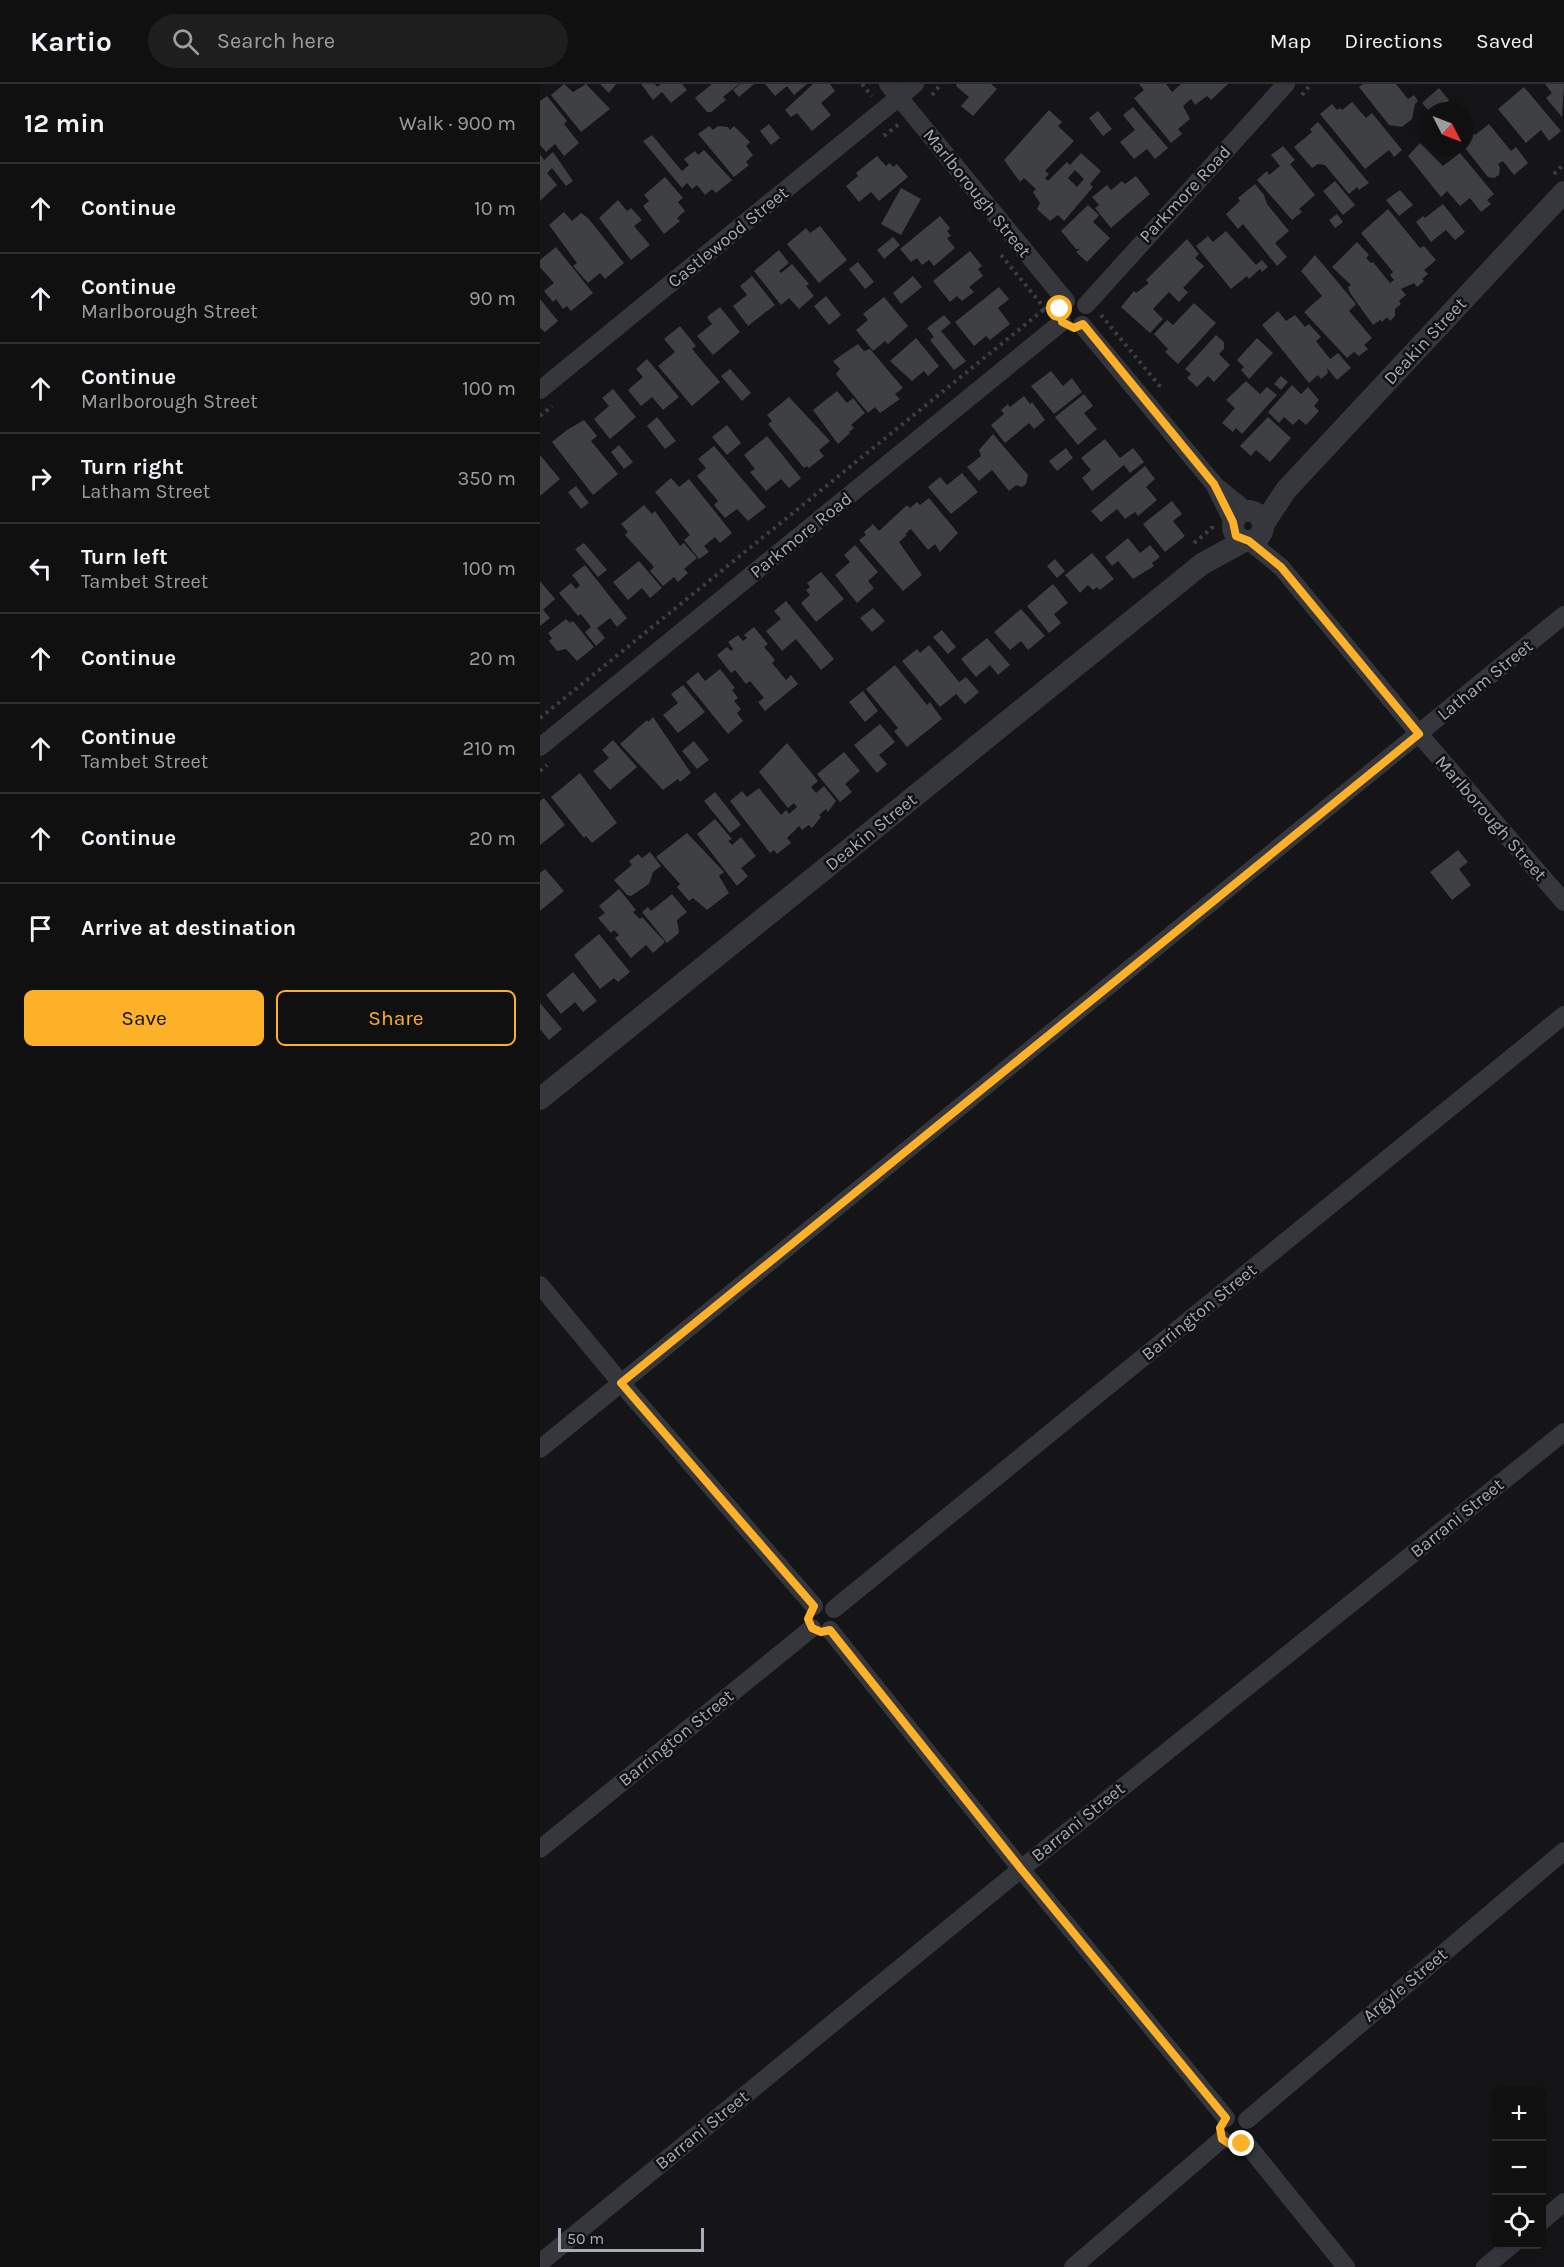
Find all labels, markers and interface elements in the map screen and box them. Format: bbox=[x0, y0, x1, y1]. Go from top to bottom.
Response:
search box bbox=[148, 14, 568, 68]
text: Kartio bbox=[30, 25, 112, 58]
icon: search bbox=[169, 25, 202, 58]
text: Search here bbox=[217, 28, 335, 54]
text: Map bbox=[1270, 29, 1311, 53]
text: Directions bbox=[1344, 29, 1443, 53]
text: Saved bbox=[1476, 29, 1534, 53]
north arrow bbox=[1420, 102, 1474, 156]
text: 12 min bbox=[24, 108, 105, 139]
text: Walk · 900 m bbox=[399, 112, 516, 135]
street label: Marlborough Street bbox=[918, 124, 1036, 262]
street label: Parkmore Road bbox=[1134, 141, 1236, 247]
street label: Castlewood Street bbox=[663, 182, 793, 292]
icon: ahead bbox=[24, 192, 57, 225]
text: Continue bbox=[81, 195, 176, 221]
text: 10 m bbox=[474, 197, 516, 220]
text: Continue bbox=[81, 274, 176, 300]
icon: ahead bbox=[24, 282, 57, 315]
text: 90 m bbox=[469, 287, 516, 310]
street label: Deakin Street bbox=[1379, 293, 1471, 389]
route start bbox=[1046, 295, 1072, 321]
text: Marlborough Street bbox=[81, 300, 258, 323]
text: Continue bbox=[81, 364, 176, 390]
icon: ahead bbox=[24, 372, 57, 405]
text: 100 m bbox=[462, 377, 516, 400]
text: Marlborough Street bbox=[81, 390, 258, 413]
text: Turn right bbox=[81, 454, 184, 480]
icon: right bbox=[24, 462, 57, 495]
text: 350 m bbox=[458, 467, 516, 490]
text: Latham Street bbox=[81, 480, 210, 503]
street label: Parkmore Road bbox=[746, 487, 856, 583]
text: Turn left bbox=[81, 544, 168, 570]
icon: left bbox=[24, 552, 57, 585]
text: 100 m bbox=[462, 557, 516, 580]
text: Tambet Street bbox=[81, 570, 208, 593]
street label: Latham Street bbox=[1433, 635, 1537, 725]
icon: ahead bbox=[24, 642, 57, 675]
text: Continue bbox=[81, 645, 176, 671]
text: 20 m bbox=[469, 647, 516, 670]
text: Continue bbox=[81, 724, 176, 750]
icon: ahead bbox=[24, 732, 57, 765]
text: 210 m bbox=[462, 737, 516, 760]
text: Tambet Street bbox=[81, 750, 208, 773]
street label: Marlborough Street bbox=[1430, 751, 1552, 885]
street label: Deakin Street bbox=[821, 788, 921, 876]
icon: ahead bbox=[24, 822, 57, 855]
text: Continue bbox=[81, 825, 176, 851]
text: 20 m bbox=[469, 827, 516, 850]
icon: arrive bbox=[24, 912, 57, 945]
text: Arrive at destination bbox=[81, 915, 296, 941]
button: Save bbox=[24, 990, 264, 1046]
button: Share bbox=[276, 990, 516, 1046]
street label: Barrington Street bbox=[1137, 1259, 1261, 1365]
street label: Barrani Street bbox=[1406, 1473, 1508, 1562]
street label: Barrington Street bbox=[614, 1685, 738, 1791]
street label: Barrani Street bbox=[1027, 1777, 1129, 1866]
street label: Argyle Street bbox=[1358, 1943, 1452, 2027]
street label: Barrani Street bbox=[651, 2085, 753, 2174]
map controls bbox=[1492, 2087, 1546, 2249]
button: + bbox=[1492, 2087, 1546, 2141]
route end bbox=[1228, 2130, 1254, 2156]
button: − bbox=[1492, 2141, 1546, 2195]
button: locate bbox=[1492, 2195, 1546, 2249]
scale bar bbox=[558, 2225, 704, 2252]
text: 50 m bbox=[567, 2229, 604, 2248]

